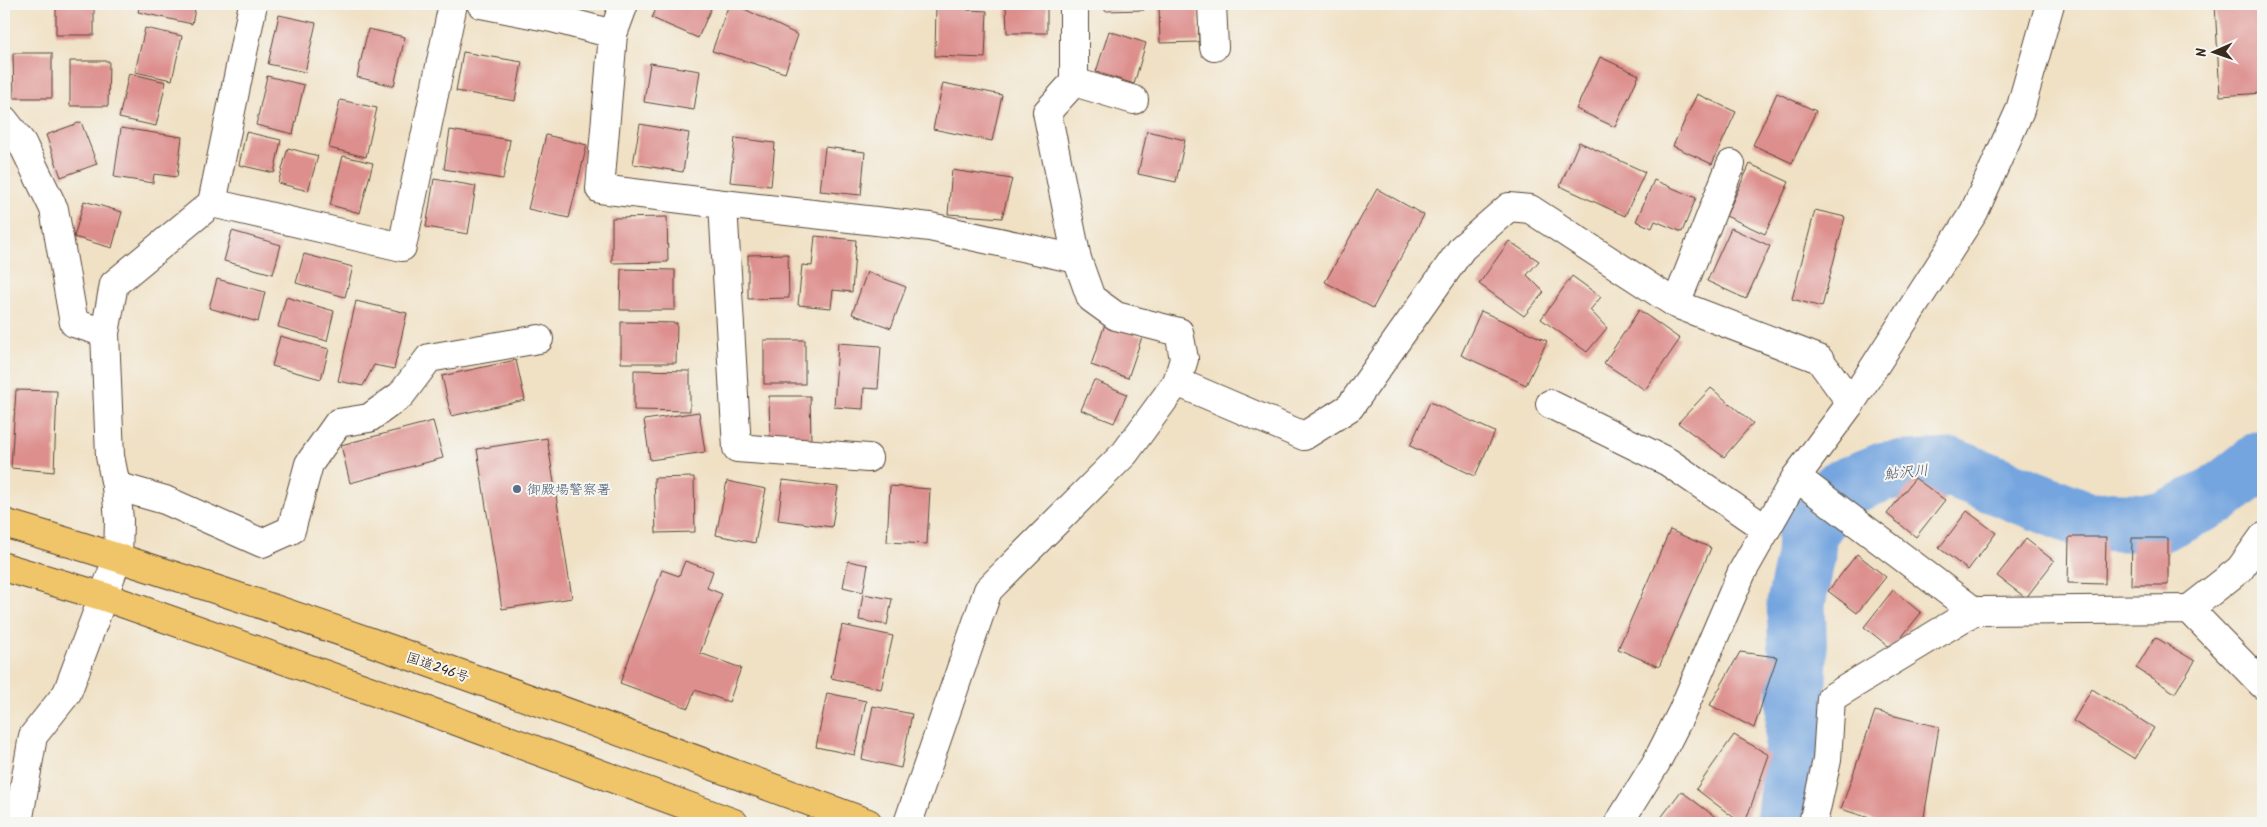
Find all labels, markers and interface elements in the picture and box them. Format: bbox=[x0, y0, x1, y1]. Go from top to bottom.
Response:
north arrow bbox=[2190, 28, 2240, 78]
text: N bbox=[2191, 47, 2213, 57]
water label: 鮎沢川 bbox=[1882, 459, 1930, 487]
place label: 御殿場警察署 bbox=[527, 479, 611, 501]
marker: 御殿場警察署 bbox=[511, 483, 523, 495]
street label: 国道246号 bbox=[403, 647, 472, 689]

